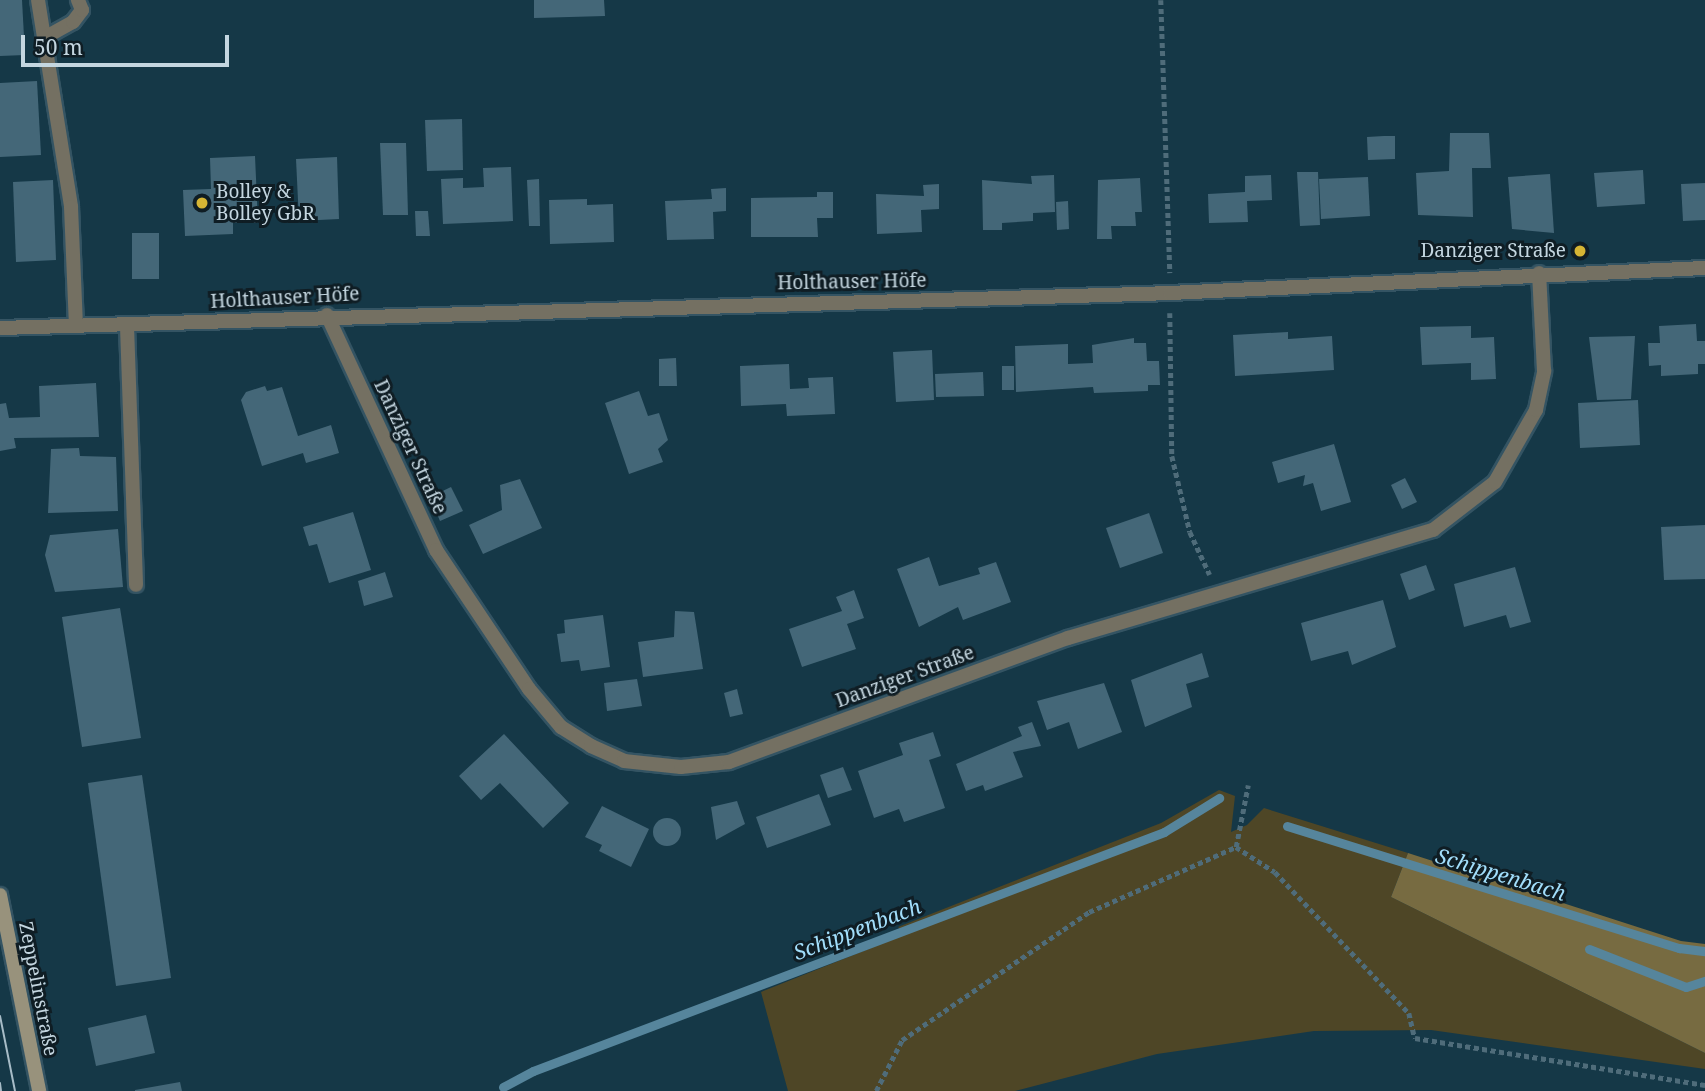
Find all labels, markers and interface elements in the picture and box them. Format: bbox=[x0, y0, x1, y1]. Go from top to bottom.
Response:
scale bar bbox=[24, 21, 233, 65]
text: 50 m bbox=[34, 33, 83, 61]
place label: Bolley & Bolley GbR bbox=[216, 181, 315, 225]
marker: Bolley & Bolley GbR bbox=[194, 195, 210, 211]
place label: Danziger Straße bbox=[1420, 240, 1566, 262]
marker: Danziger Straße bbox=[1572, 243, 1588, 259]
street label: Holthauser Höfe bbox=[777, 269, 927, 295]
street label: Holthauser Höfe bbox=[210, 283, 360, 313]
street label: Danziger Straße bbox=[369, 376, 451, 518]
street label: Danziger Straße bbox=[833, 641, 977, 713]
water label: Schippenbach bbox=[1433, 842, 1569, 906]
water label: Schippenbach bbox=[790, 893, 924, 965]
street label: Zeppelinstraße bbox=[14, 920, 62, 1058]

